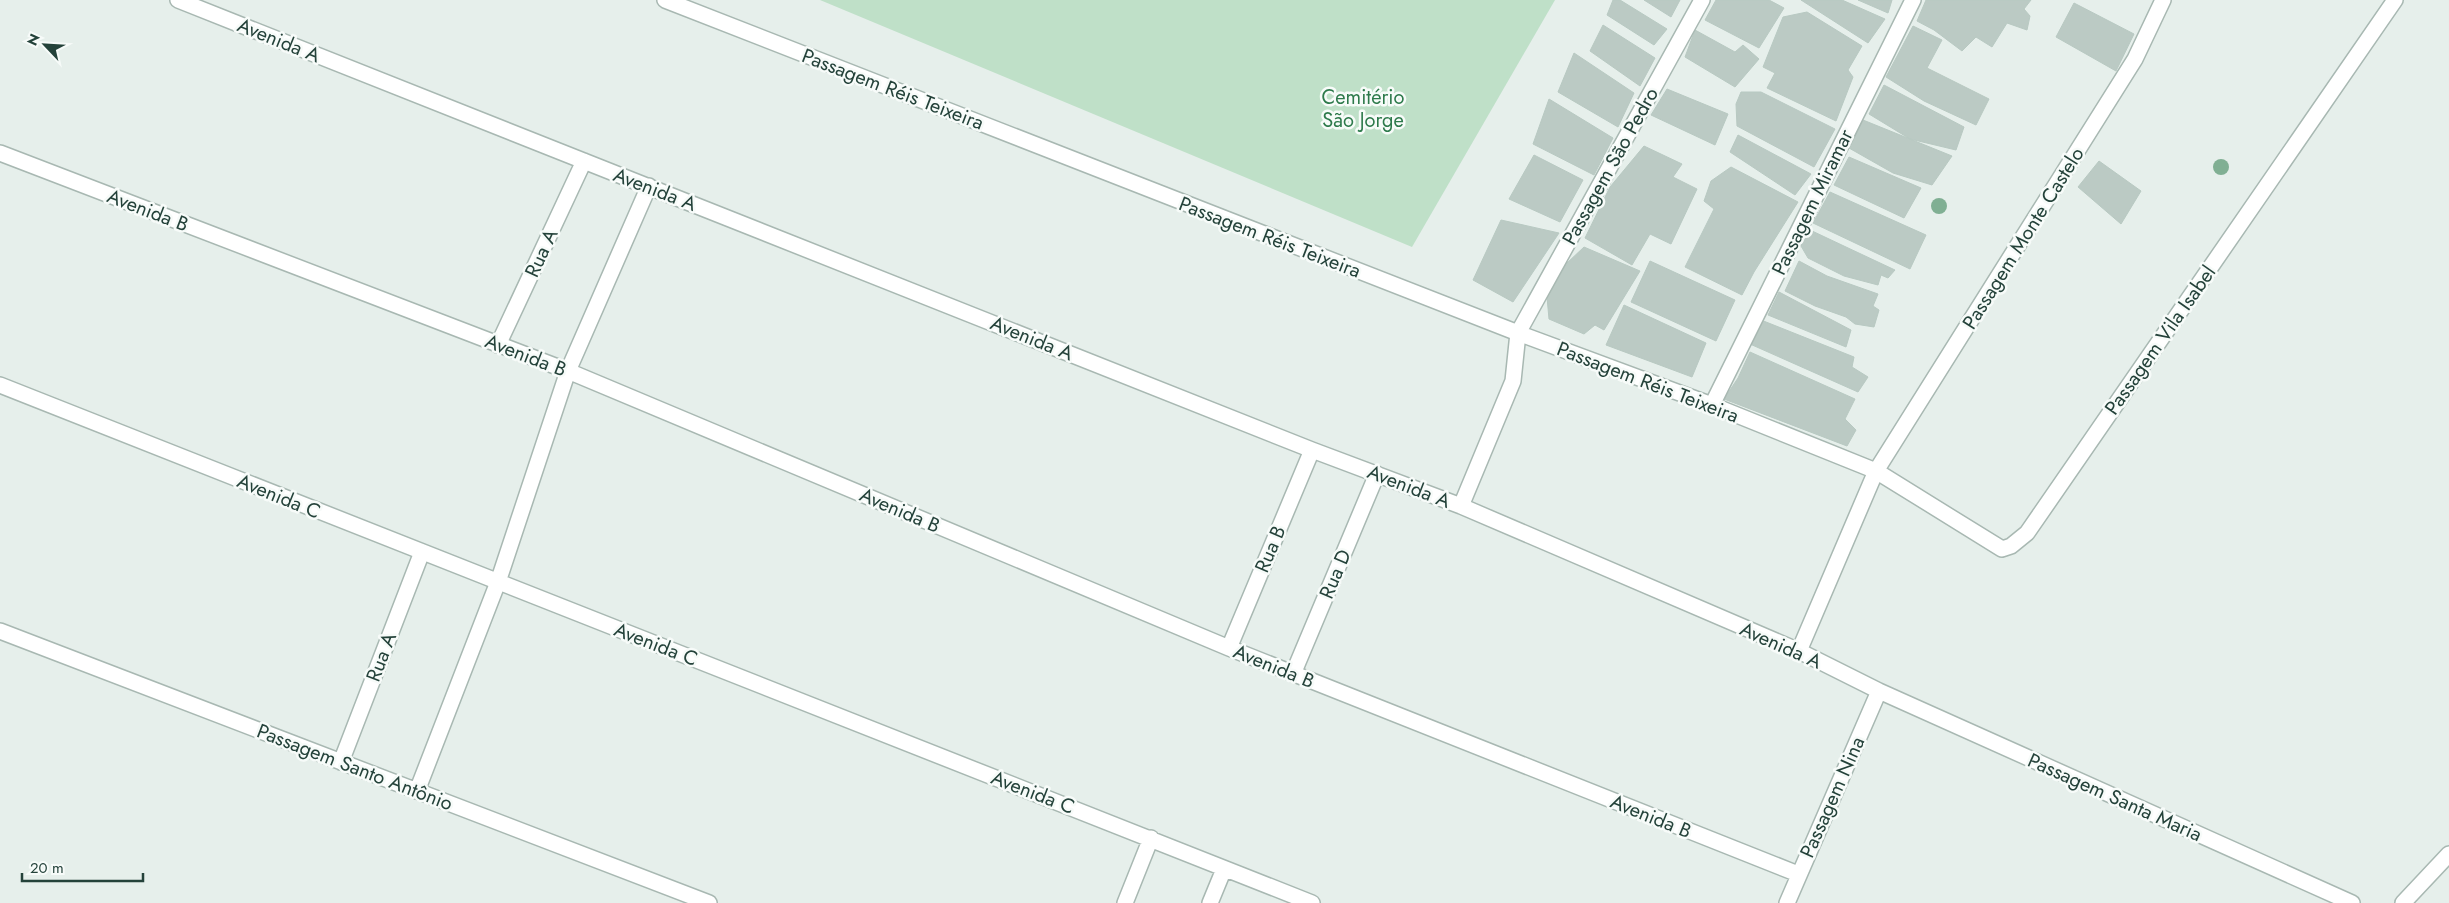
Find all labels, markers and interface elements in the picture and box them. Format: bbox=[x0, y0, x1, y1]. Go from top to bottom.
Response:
street label: Avenida A bbox=[233, 11, 325, 70]
north arrow bbox=[20, 20, 70, 70]
text: N bbox=[22, 30, 45, 49]
street label: Passagem Réis Teixeira bbox=[798, 41, 988, 138]
street label: Passagem São Pedro bbox=[1555, 82, 1666, 250]
park label: Cemitério São Jorge bbox=[1322, 83, 1405, 135]
street label: Passagem Miramar bbox=[1765, 124, 1860, 280]
street label: Passagem Monte Castelo bbox=[1956, 142, 2091, 335]
street label: Avenida A bbox=[609, 160, 701, 219]
street label: Avenida B bbox=[103, 182, 193, 239]
street label: Passagem Réis Teixeira bbox=[1175, 189, 1365, 286]
street label: Rua A bbox=[518, 223, 566, 282]
street label: Passagem Vila Isabel bbox=[2098, 260, 2223, 421]
street label: Avenida A bbox=[986, 309, 1078, 368]
street label: Avenida B bbox=[481, 327, 571, 384]
street label: Passagem Réis Teixeira bbox=[1553, 334, 1743, 431]
street label: Avenida A bbox=[1363, 457, 1455, 516]
street label: Avenida C bbox=[233, 467, 325, 526]
street label: Avenida B bbox=[855, 481, 945, 540]
street label: Rua B bbox=[1248, 521, 1293, 577]
street label: Rua D bbox=[1312, 545, 1359, 603]
street label: Avenida C bbox=[610, 615, 702, 674]
street label: Avenida A bbox=[1735, 615, 1827, 677]
street label: Rua A bbox=[359, 628, 404, 686]
street label: Avenida B bbox=[1229, 637, 1319, 696]
street label: Passagem Santo Antônio bbox=[253, 717, 457, 818]
street label: Passagem Nina bbox=[1793, 732, 1872, 862]
street label: Passagem Santa Maria bbox=[2023, 746, 2207, 849]
street label: Avenida C bbox=[987, 763, 1079, 822]
street label: Avenida B bbox=[1606, 787, 1696, 846]
scale bar bbox=[22, 850, 144, 882]
text: 20 m bbox=[30, 857, 64, 879]

